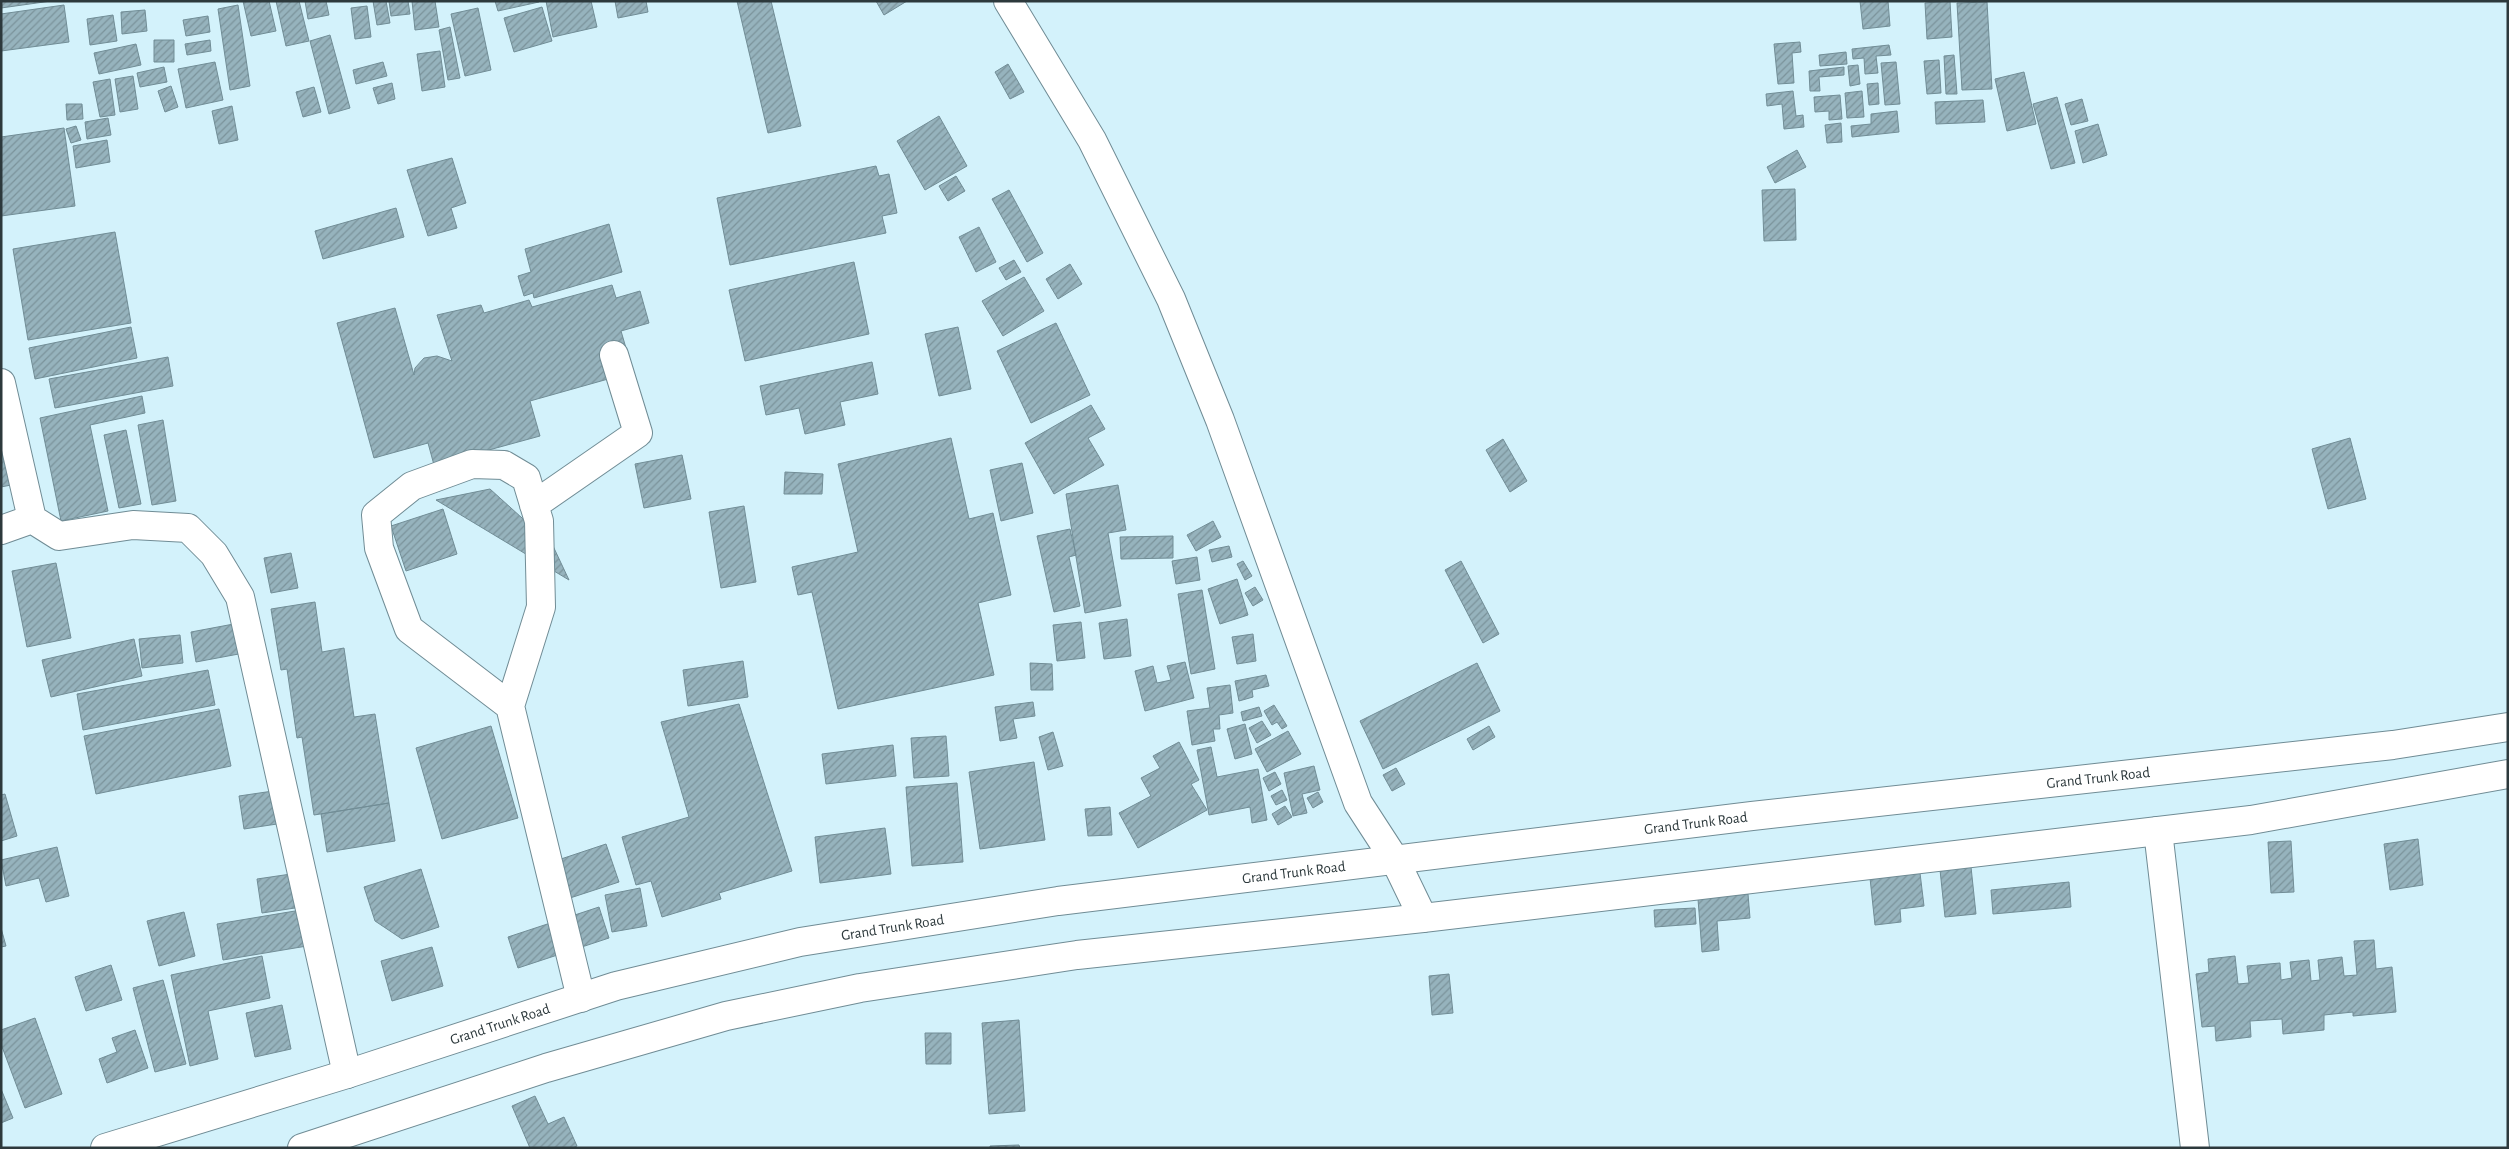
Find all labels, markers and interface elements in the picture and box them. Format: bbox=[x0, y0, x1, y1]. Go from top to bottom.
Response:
street label: Grand Trunk Road bbox=[2046, 765, 2151, 791]
street label: Grand Trunk Road bbox=[1643, 810, 1748, 837]
street label: Grand Trunk Road bbox=[1241, 859, 1346, 886]
street label: Grand Trunk Road bbox=[840, 912, 945, 943]
street label: Grand Trunk Road bbox=[448, 1001, 552, 1048]

